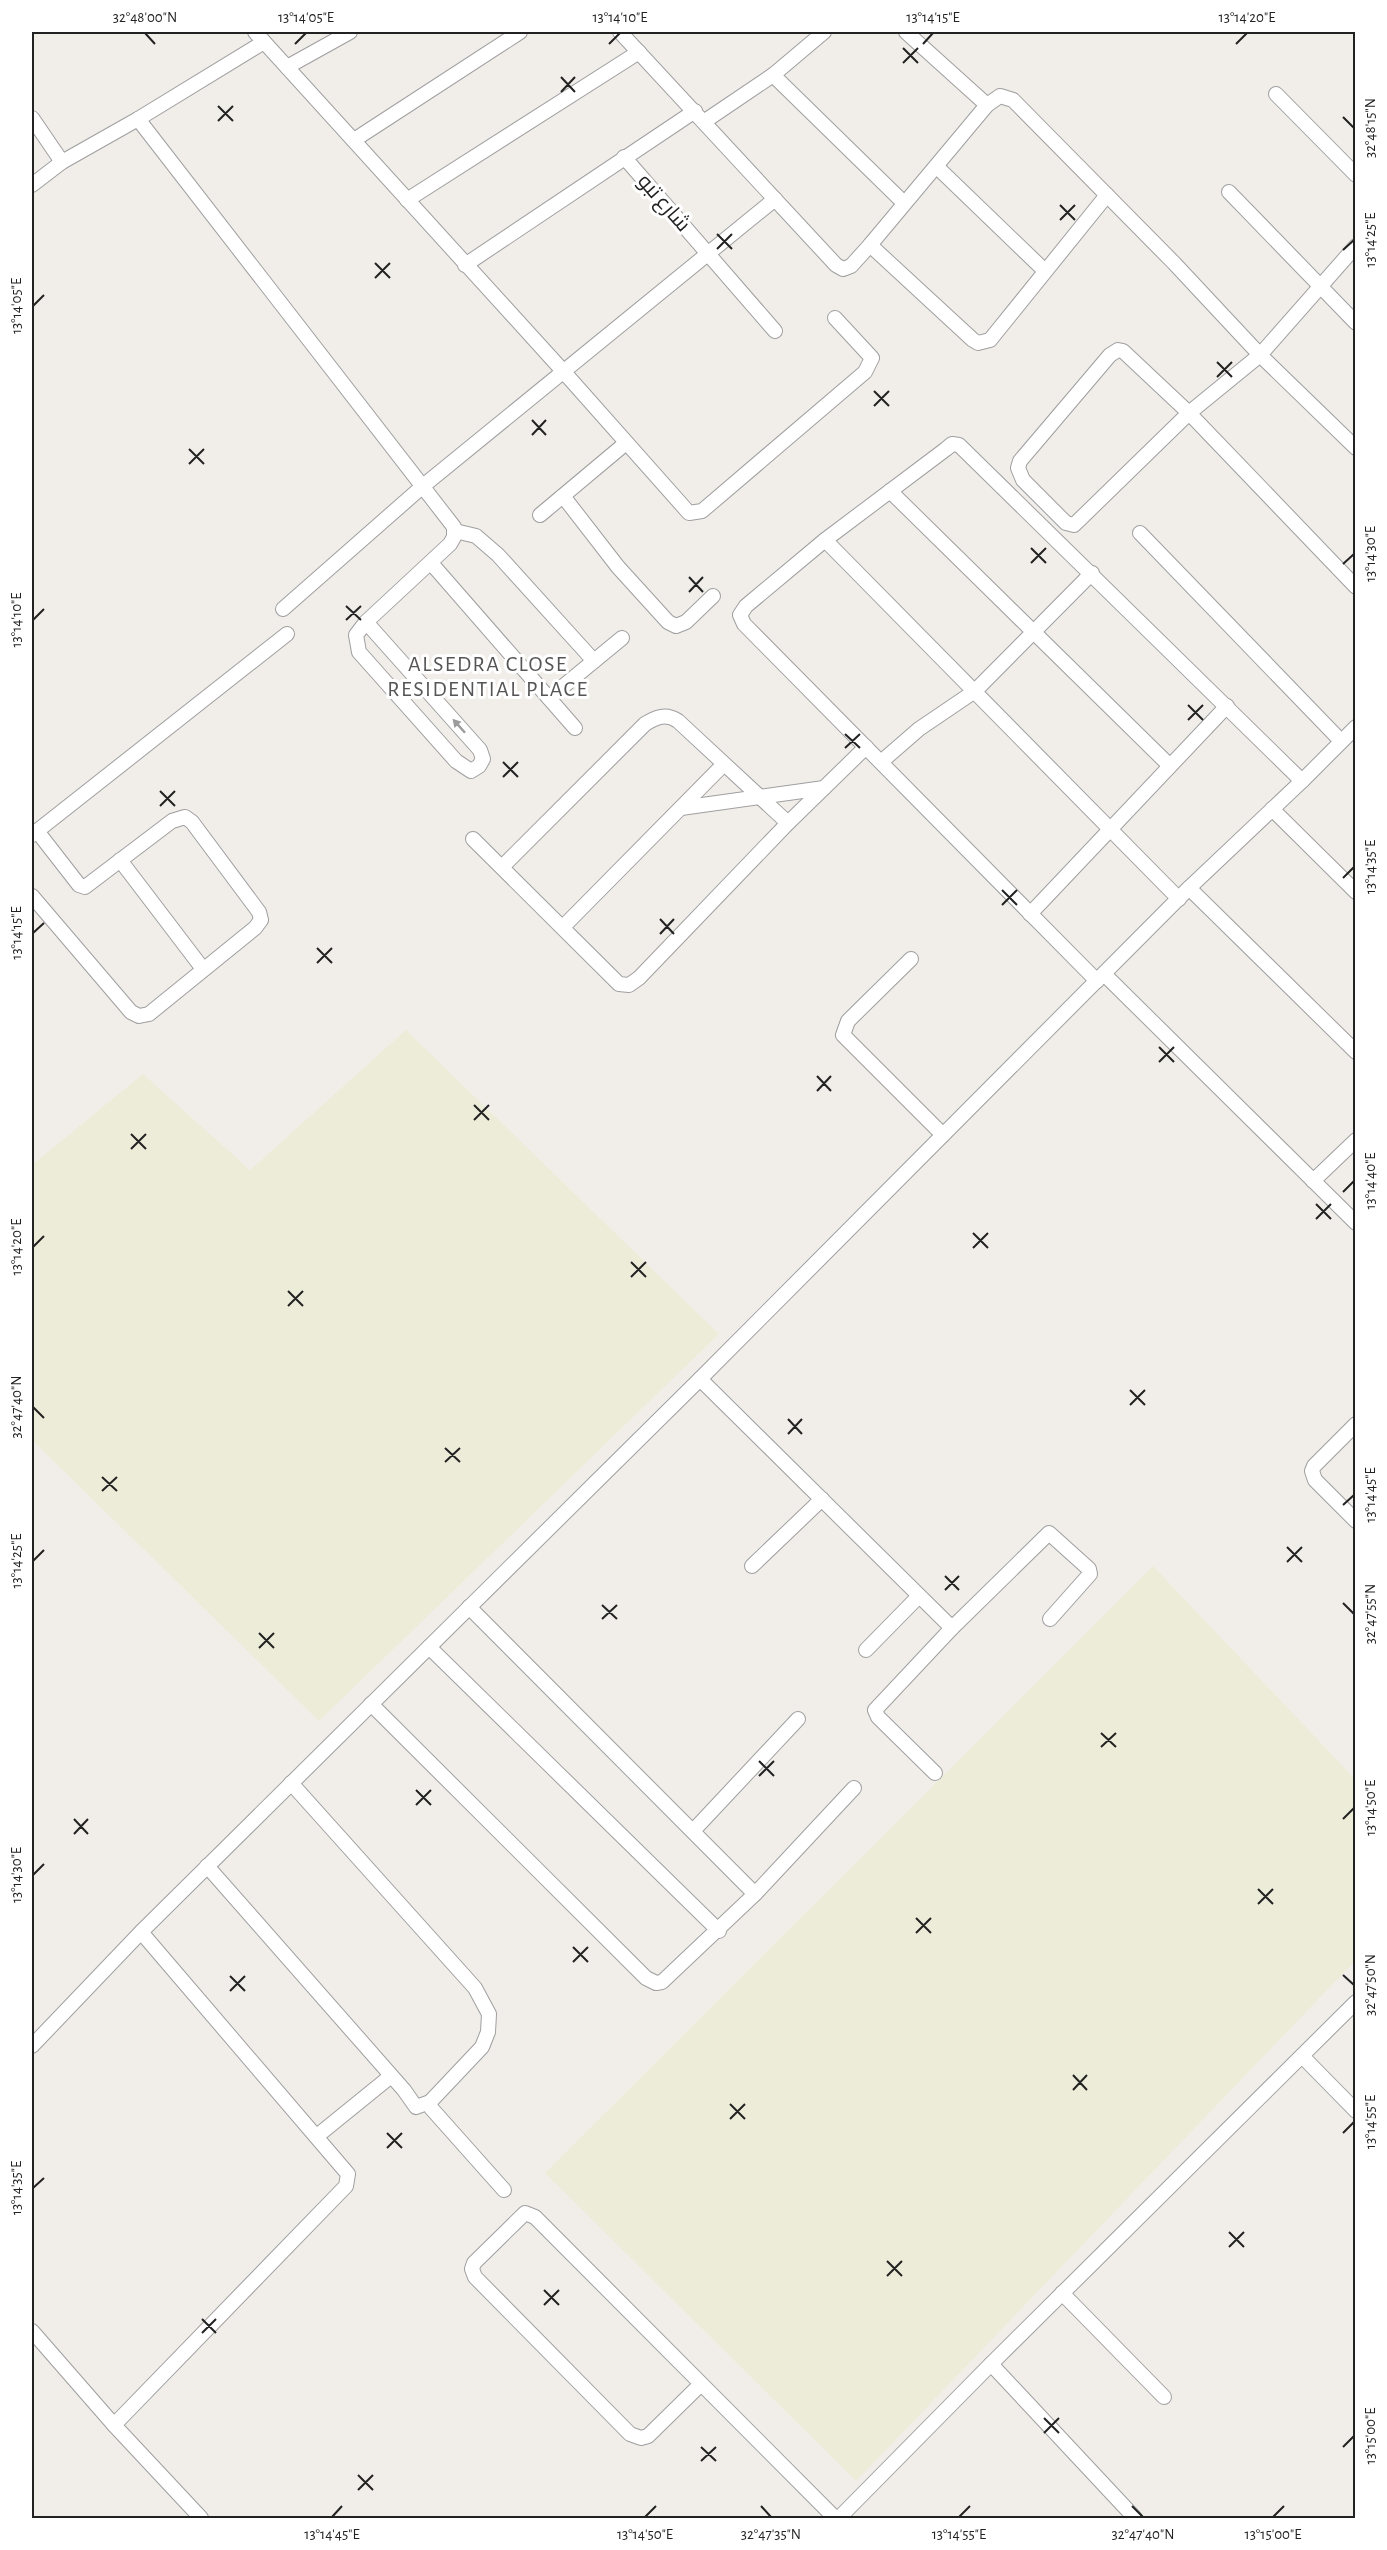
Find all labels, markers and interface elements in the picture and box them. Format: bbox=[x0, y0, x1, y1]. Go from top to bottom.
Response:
text: 32°48'00"N bbox=[113, 10, 177, 25]
text: 13°14'05"E bbox=[278, 10, 334, 25]
text: 13°14'10"E bbox=[592, 10, 648, 25]
text: 13°14'15"E bbox=[906, 10, 960, 25]
text: 13°14'20"E bbox=[1219, 10, 1275, 25]
text: 32°48'15"N bbox=[1363, 98, 1378, 158]
street label: شارع تبو bbox=[631, 170, 694, 238]
text: 13°14'25"E bbox=[1363, 212, 1378, 268]
text: 13°14'05"E bbox=[9, 278, 24, 334]
text: 13°14'30"E bbox=[1363, 526, 1378, 582]
text: 13°14'10"E bbox=[9, 592, 24, 648]
district label: ALSEDRA CLOSE RESIDENTIAL PLACE bbox=[387, 653, 589, 700]
one-way arrow bbox=[453, 719, 466, 734]
text: 13°14'35"E bbox=[1363, 840, 1378, 894]
text: 13°14'15"E bbox=[9, 906, 24, 960]
text: 13°14'40"E bbox=[1363, 1152, 1378, 1210]
text: 13°14'20"E bbox=[9, 1219, 24, 1275]
text: 32°47'40"N bbox=[9, 1376, 24, 1438]
text: 13°14'45"E bbox=[1363, 1467, 1378, 1523]
text: 13°14'25"E bbox=[9, 1533, 24, 1589]
text: 32°47'55"N bbox=[1363, 1584, 1378, 1644]
text: 13°14'50"E bbox=[1363, 1780, 1378, 1836]
text: 13°14'30"E bbox=[9, 1847, 24, 1903]
text: 32°47'50"N bbox=[1363, 1954, 1378, 2016]
text: 13°14'55"E bbox=[1363, 2095, 1378, 2149]
text: 13°14'35"E bbox=[9, 2161, 24, 2215]
text: 13°15'00"E bbox=[1363, 2408, 1378, 2464]
text: 13°14'45"E bbox=[304, 2527, 360, 2542]
text: 13°14'50"E bbox=[617, 2527, 673, 2542]
text: 32°47'35"N bbox=[741, 2527, 801, 2542]
text: 13°14'55"E bbox=[932, 2527, 986, 2542]
text: 32°47'40"N bbox=[1112, 2527, 1174, 2542]
text: 13°15'00"E bbox=[1245, 2527, 1301, 2542]

